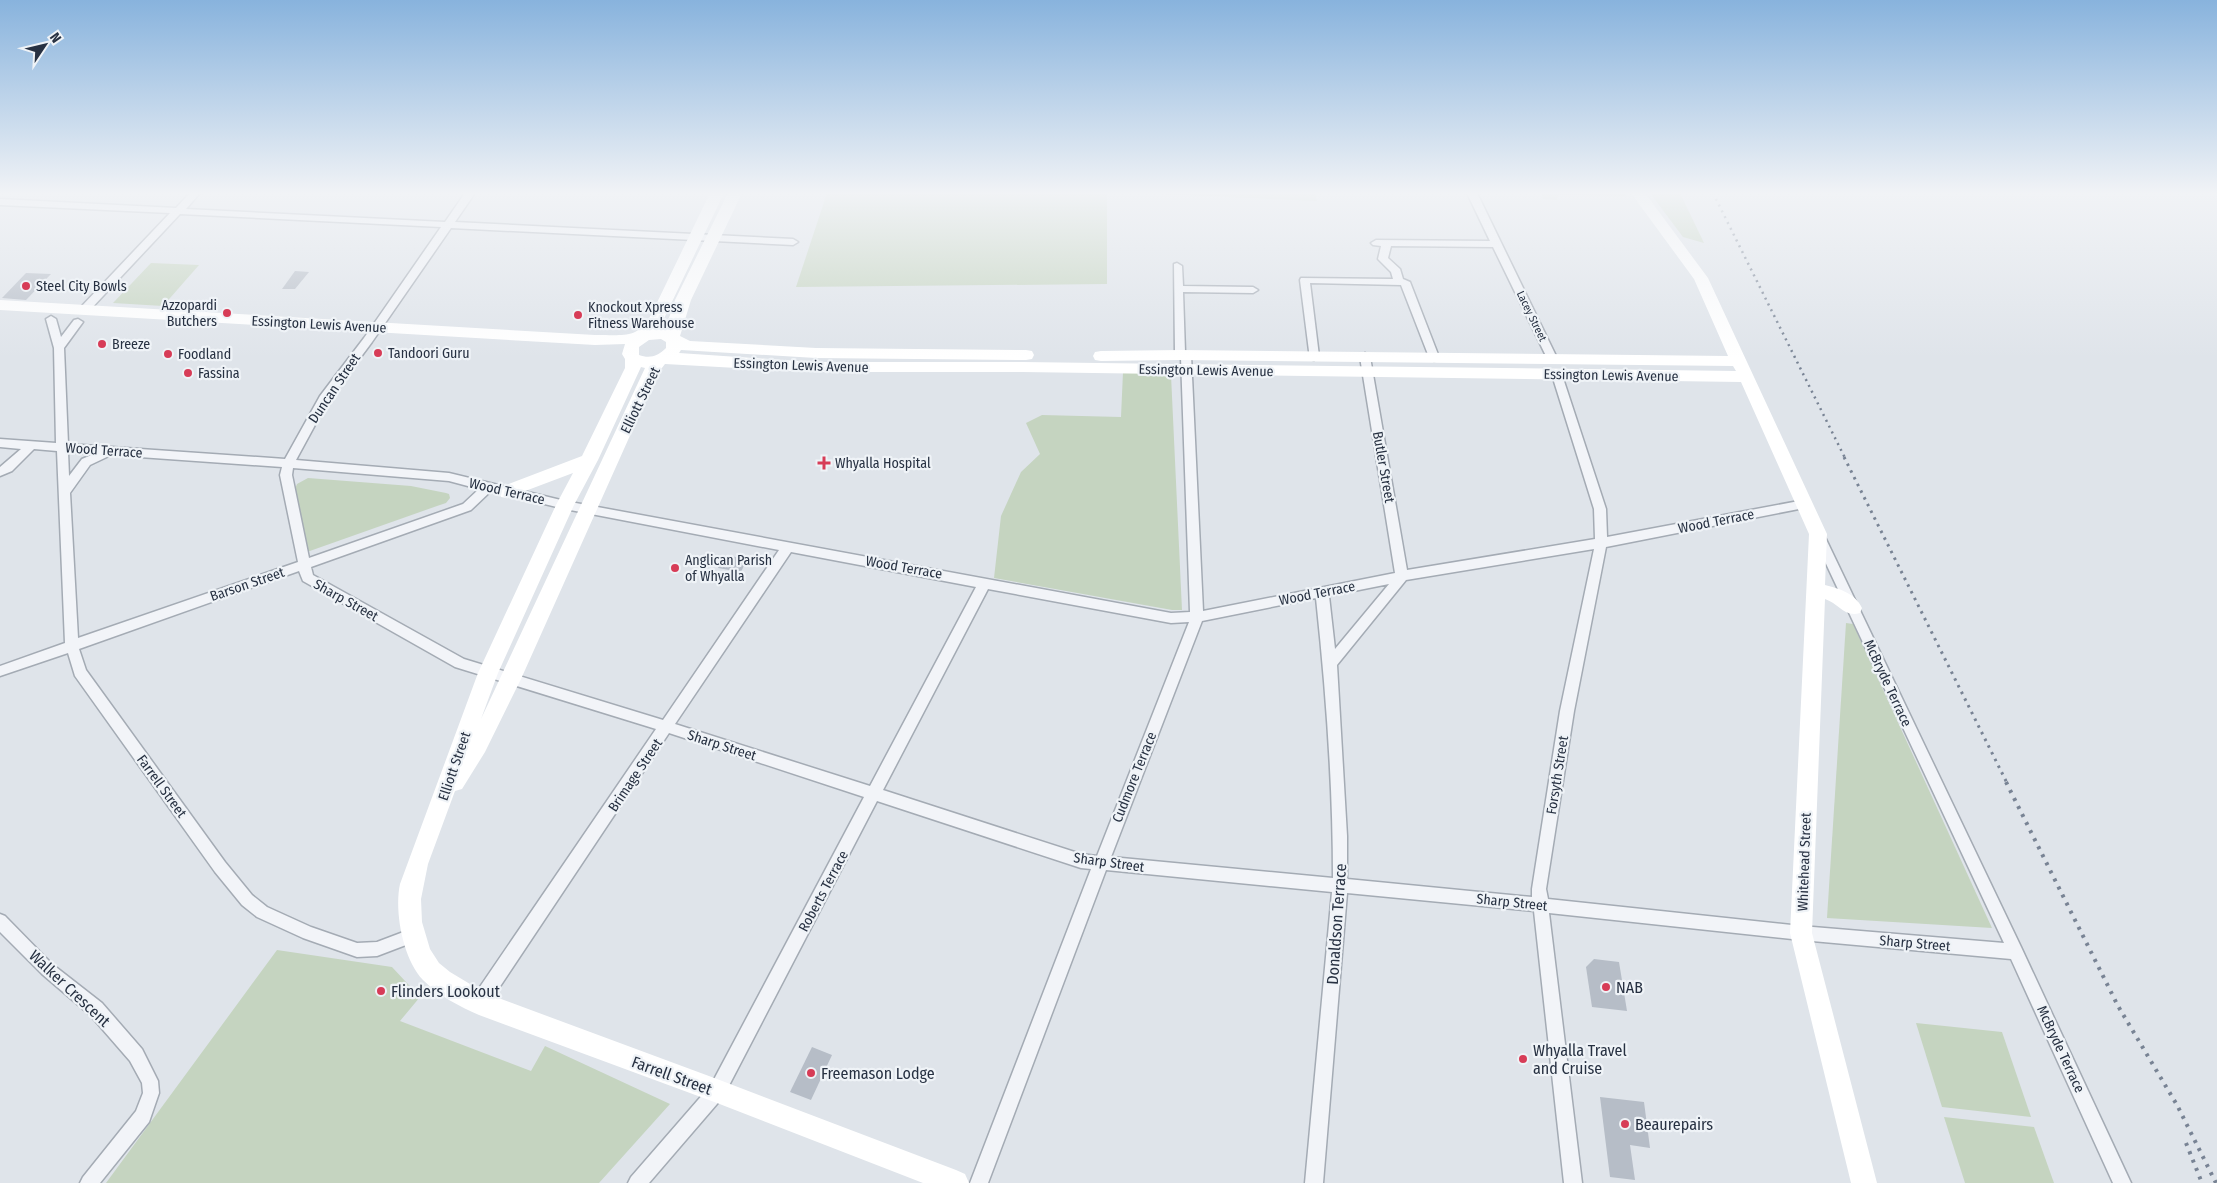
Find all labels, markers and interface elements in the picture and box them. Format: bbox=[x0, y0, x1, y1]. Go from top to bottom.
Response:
north arrow bbox=[20, 20, 70, 70]
text: N bbox=[46, 30, 65, 46]
place label: Steel City Bowls bbox=[36, 278, 127, 295]
marker: Steel City Bowls bbox=[20, 280, 32, 292]
street label: Lacey Street bbox=[1514, 289, 1550, 344]
place label: Azzopardi Butchers bbox=[162, 297, 217, 330]
place label: Knockout Xpress Fitness Warehouse bbox=[588, 299, 695, 332]
marker: Azzopardi Butchers bbox=[221, 307, 233, 319]
marker: Knockout Xpress Fitness Warehouse bbox=[572, 309, 584, 321]
street label: Essington Lewis Avenue bbox=[251, 312, 387, 337]
place label: Breeze bbox=[112, 336, 150, 353]
marker: Breeze bbox=[96, 338, 108, 350]
place label: Tandoori Guru bbox=[388, 345, 470, 362]
place label: Foodland bbox=[178, 346, 231, 363]
marker: Tandoori Guru bbox=[372, 347, 384, 359]
marker: Foodland bbox=[162, 348, 174, 360]
street label: Duncan Street bbox=[305, 350, 364, 426]
street label: Essington Lewis Avenue bbox=[733, 355, 869, 376]
street label: Essington Lewis Avenue bbox=[1138, 361, 1274, 380]
street label: Elliott Street bbox=[617, 364, 664, 436]
place label: Fassina bbox=[198, 365, 240, 382]
street label: Essington Lewis Avenue bbox=[1543, 366, 1679, 385]
marker: Fassina bbox=[182, 367, 194, 379]
street label: Butler Street bbox=[1369, 430, 1398, 505]
street label: Wood Terrace bbox=[65, 439, 143, 462]
place label: Whyalla Hospital bbox=[835, 455, 931, 472]
marker: Whyalla Hospital bbox=[817, 456, 831, 470]
street label: Wood Terrace bbox=[467, 475, 547, 508]
street label: Wood Terrace bbox=[1677, 506, 1756, 537]
place label: Anglican Parish of Whyalla bbox=[685, 552, 772, 585]
street label: Wood Terrace bbox=[864, 552, 944, 583]
marker: Anglican Parish of Whyalla bbox=[669, 562, 681, 574]
street label: Barson Street bbox=[208, 564, 287, 605]
street label: Sharp Street bbox=[310, 576, 381, 625]
street label: Wood Terrace bbox=[1278, 578, 1357, 609]
street label: McBryde Terrace bbox=[1860, 637, 1915, 729]
street label: Sharp Street bbox=[685, 726, 759, 765]
street label: Elliott Street bbox=[435, 729, 474, 803]
street label: Cudmore Terrace bbox=[1109, 729, 1160, 825]
street label: Forsyth Street bbox=[1543, 734, 1572, 816]
street label: Brimage Street bbox=[605, 735, 666, 815]
street label: Farrell Street bbox=[133, 752, 190, 821]
street label: Whitehead Street bbox=[1794, 812, 1815, 912]
street label: Roberts Terrace bbox=[795, 848, 852, 935]
street label: Sharp Street bbox=[1072, 849, 1146, 876]
street label: Donaldson Terrace bbox=[1323, 863, 1350, 985]
street label: Sharp Street bbox=[1476, 890, 1549, 915]
street label: Sharp Street bbox=[1879, 932, 1952, 955]
street label: Walker Crescent bbox=[25, 946, 115, 1031]
place label: NAB bbox=[1616, 978, 1643, 997]
marker: NAB bbox=[1600, 981, 1612, 993]
place label: Flinders Lookout bbox=[391, 982, 501, 1001]
marker: Flinders Lookout bbox=[375, 985, 387, 997]
street label: McBryde Terrace bbox=[2033, 1003, 2088, 1095]
place label: Whyalla Travel and Cruise bbox=[1533, 1041, 1627, 1078]
street label: Farrell Street bbox=[629, 1052, 715, 1099]
marker: Whyalla Travel and Cruise bbox=[1517, 1053, 1529, 1065]
place label: Freemason Lodge bbox=[821, 1064, 935, 1083]
marker: Freemason Lodge bbox=[805, 1067, 817, 1079]
place label: Beaurepairs bbox=[1635, 1115, 1713, 1134]
marker: Beaurepairs bbox=[1619, 1118, 1631, 1130]

